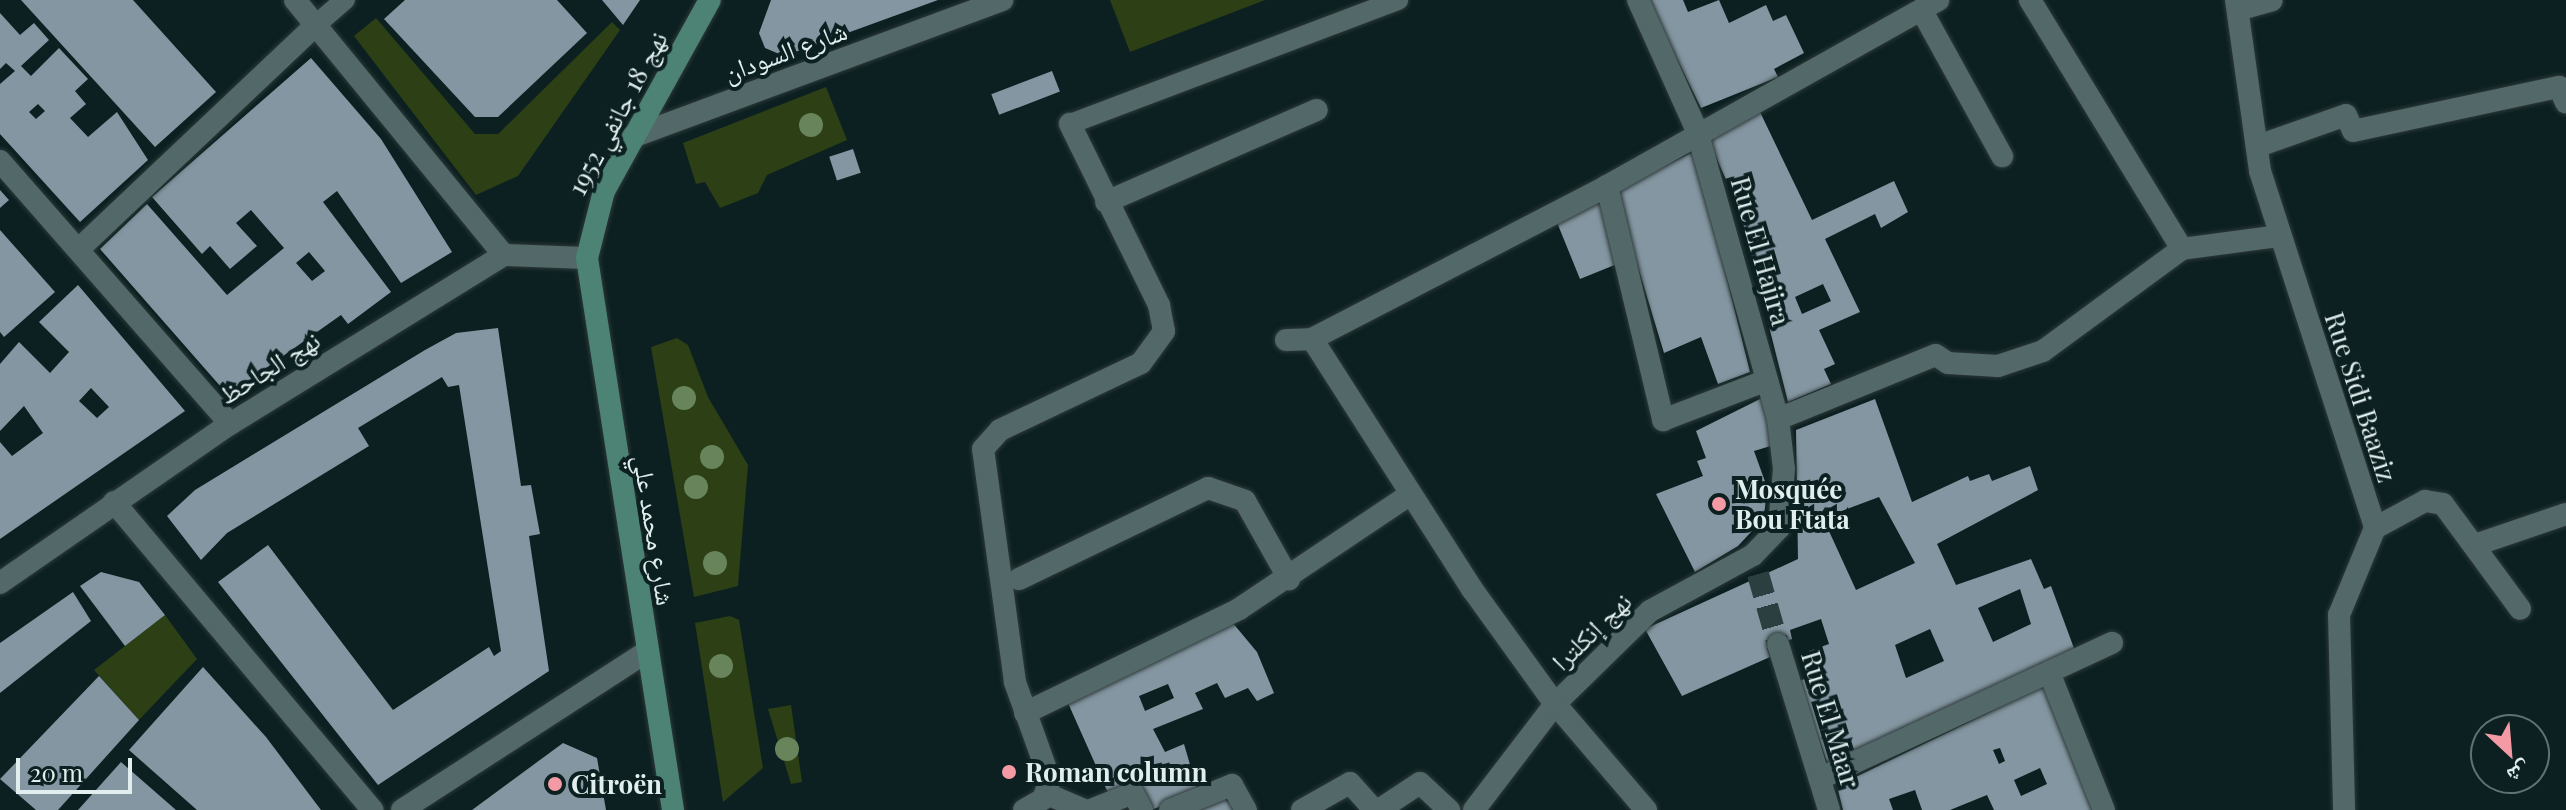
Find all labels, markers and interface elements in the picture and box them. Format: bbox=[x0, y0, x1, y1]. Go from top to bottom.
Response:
street label: شارع السودان bbox=[719, 14, 851, 88]
street label: نهج 18 جانفي 1952 bbox=[561, 26, 673, 200]
street label: Rue El Hajira bbox=[1725, 173, 1797, 329]
street label: Rue Sidi Baaziz bbox=[2319, 308, 2403, 486]
street label: نهج الجاحظ bbox=[213, 324, 325, 410]
street label: شارع محمد علي bbox=[628, 453, 682, 607]
place label: Mosquée Bou Ftata bbox=[1735, 473, 1850, 534]
marker: Mosquée Bou Ftata bbox=[1710, 495, 1728, 513]
street label: نهج إنكلترا bbox=[1545, 586, 1637, 676]
street label: Rue El Maar bbox=[1795, 647, 1867, 791]
north arrow bbox=[2470, 714, 2550, 794]
scale bar bbox=[20, 742, 136, 792]
text: ش bbox=[2503, 755, 2537, 792]
text: 20 m bbox=[30, 756, 83, 788]
place label: Roman column bbox=[1025, 756, 1207, 788]
marker: Roman column bbox=[1000, 763, 1018, 781]
place label: Citroën bbox=[571, 768, 662, 800]
marker: Citroën bbox=[546, 775, 564, 793]

